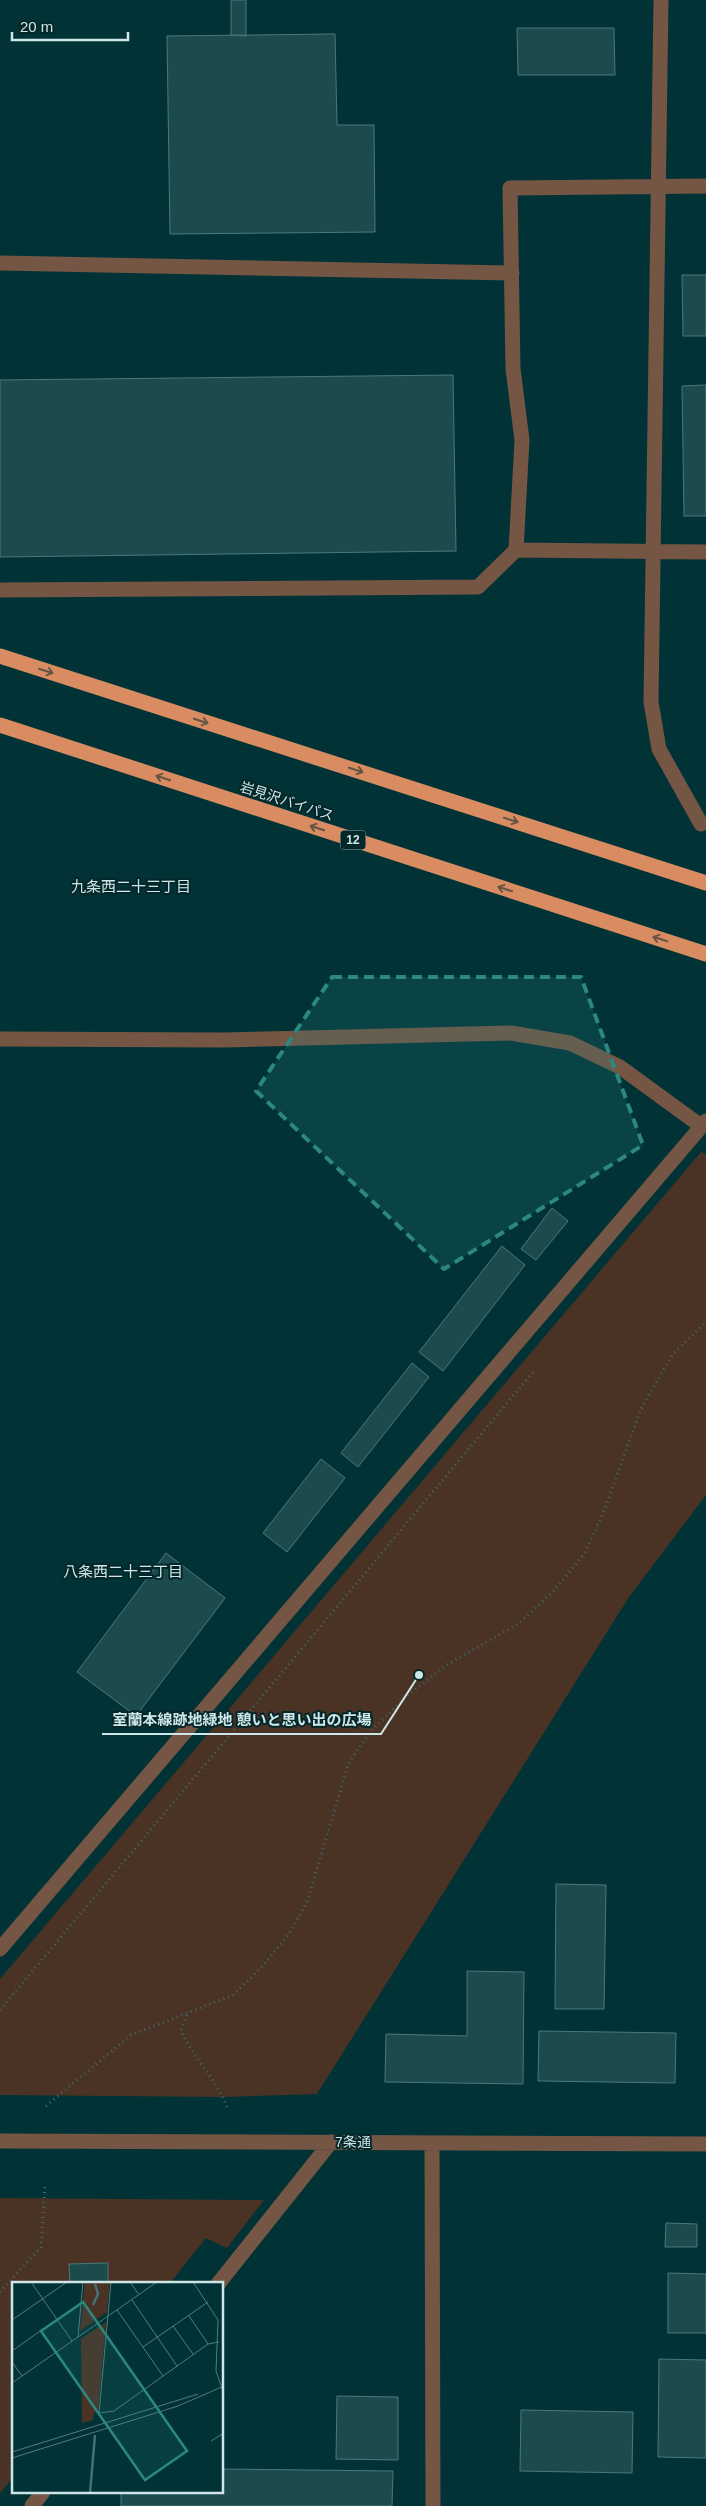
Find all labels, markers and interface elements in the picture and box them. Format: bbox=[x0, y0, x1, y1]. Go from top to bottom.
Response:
scale bar bbox=[12, 10, 129, 42]
text: 20 m bbox=[20, 18, 53, 35]
one-way arrow bbox=[38, 667, 54, 677]
one-way arrow bbox=[193, 716, 209, 726]
one-way arrow bbox=[348, 766, 364, 776]
one-way arrow bbox=[155, 773, 171, 782]
street label: 岩見沢バイパス bbox=[238, 778, 336, 824]
one-way arrow bbox=[502, 816, 518, 825]
one-way arrow bbox=[310, 823, 325, 832]
road number: 12 bbox=[340, 830, 366, 850]
district label: 九条西二十三丁目 bbox=[71, 878, 191, 895]
one-way arrow bbox=[497, 883, 513, 893]
one-way arrow bbox=[652, 933, 668, 943]
district label: 八条西二十三丁目 bbox=[63, 1563, 183, 1580]
callout: 室蘭本線跡地緑地 憩いと思い出の広場 bbox=[102, 1704, 381, 1734]
text: 室蘭本線跡地緑地 憩いと思い出の広場 bbox=[112, 1711, 372, 1728]
street label: 7条通 bbox=[335, 2134, 371, 2150]
inset map bbox=[12, 2282, 224, 2494]

